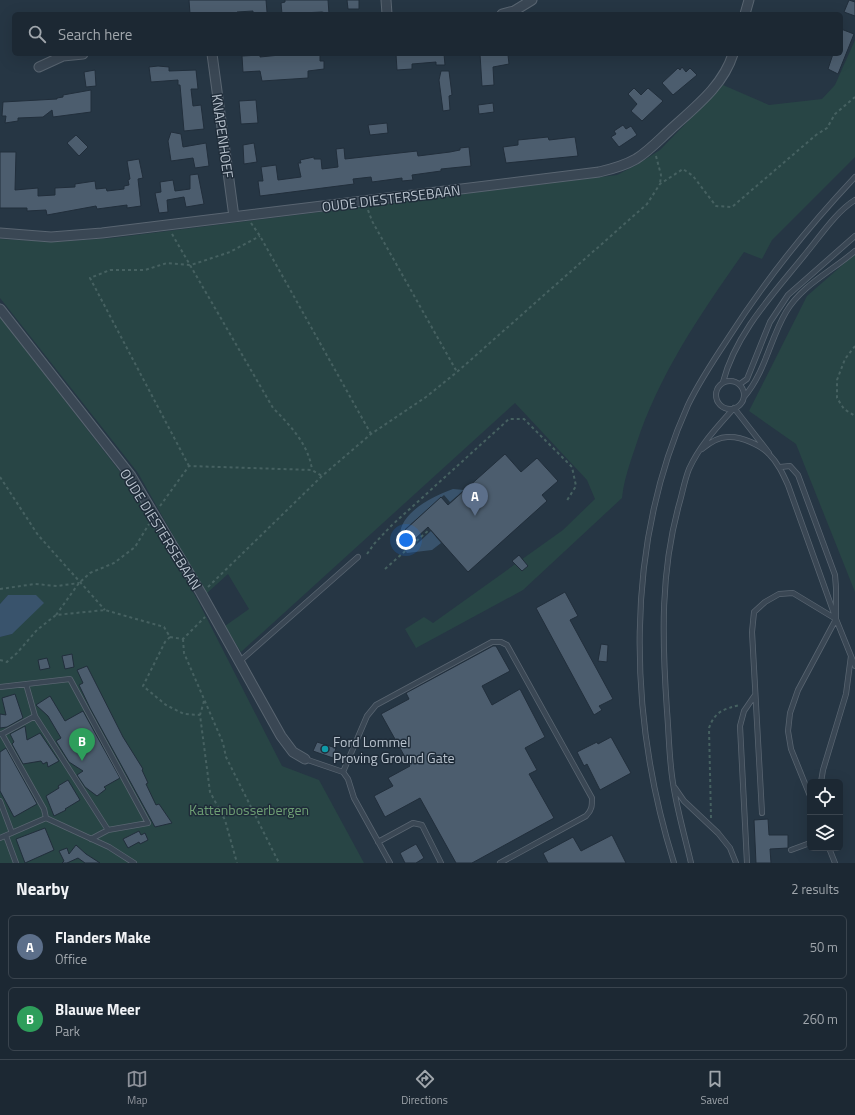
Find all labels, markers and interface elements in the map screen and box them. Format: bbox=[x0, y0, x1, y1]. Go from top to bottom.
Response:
search box bbox=[12, 12, 843, 56]
icon: search bbox=[26, 23, 48, 45]
text: Search here bbox=[58, 23, 132, 46]
street label: KNAPENHOEF bbox=[207, 92, 239, 180]
street label: OUDE DIESTERSEBAAN bbox=[320, 179, 462, 217]
street label: OUDE DIESTERSEBAAN bbox=[115, 464, 207, 594]
pin: A bbox=[462, 483, 488, 516]
your location bbox=[396, 530, 416, 550]
pin: B bbox=[69, 728, 95, 761]
place label: Ford Lommel Proving Ground Gate bbox=[333, 731, 455, 768]
marker: Ford Lommel Proving Ground Gate bbox=[320, 744, 330, 754]
map controls bbox=[807, 779, 843, 851]
button: locate bbox=[807, 779, 843, 815]
park label: Kattenbosserbergen bbox=[189, 799, 309, 820]
button: layers bbox=[807, 815, 843, 851]
text: Nearby bbox=[16, 876, 69, 902]
text: 2 results bbox=[791, 879, 839, 899]
text: Flanders Make bbox=[55, 926, 151, 949]
text: A bbox=[26, 937, 34, 957]
text: 50 m bbox=[810, 937, 838, 957]
text: Office bbox=[55, 949, 87, 969]
text: Blauwe Meer bbox=[55, 998, 140, 1021]
text: B bbox=[26, 1009, 34, 1029]
text: 260 m bbox=[802, 1009, 838, 1029]
text: Park bbox=[55, 1021, 80, 1041]
tab: Map bbox=[126, 1068, 148, 1108]
tab: Directions bbox=[401, 1068, 448, 1108]
tab: Saved bbox=[701, 1068, 729, 1108]

